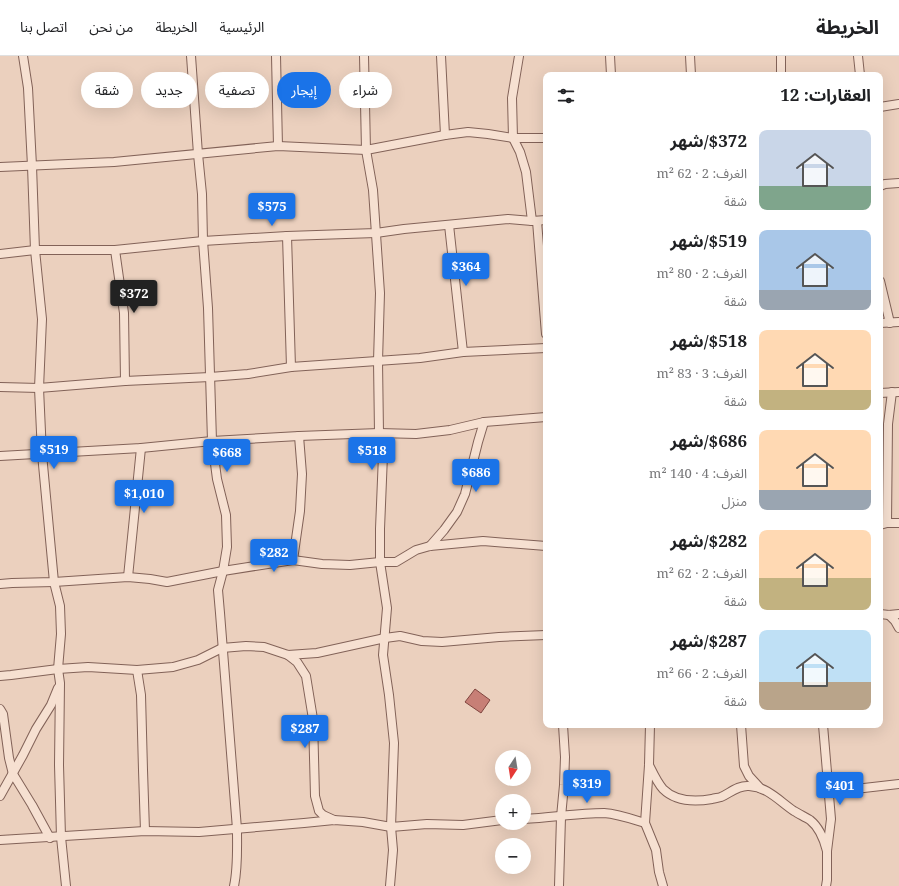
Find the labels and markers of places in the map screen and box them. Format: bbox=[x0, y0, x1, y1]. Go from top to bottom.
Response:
pin: $575 bbox=[248, 193, 296, 227]
pin: $364 bbox=[442, 253, 490, 287]
pin: $372 bbox=[110, 280, 158, 314]
pin: $519 bbox=[30, 436, 78, 470]
pin: $518 bbox=[348, 437, 396, 471]
pin: $668 bbox=[203, 439, 251, 473]
pin: $686 bbox=[452, 459, 500, 493]
pin: $1,010 bbox=[111, 480, 177, 514]
pin: $282 bbox=[250, 539, 298, 573]
pin: $287 bbox=[281, 715, 329, 749]
pin: $319 bbox=[563, 770, 611, 804]
pin: $401 bbox=[816, 772, 864, 806]

